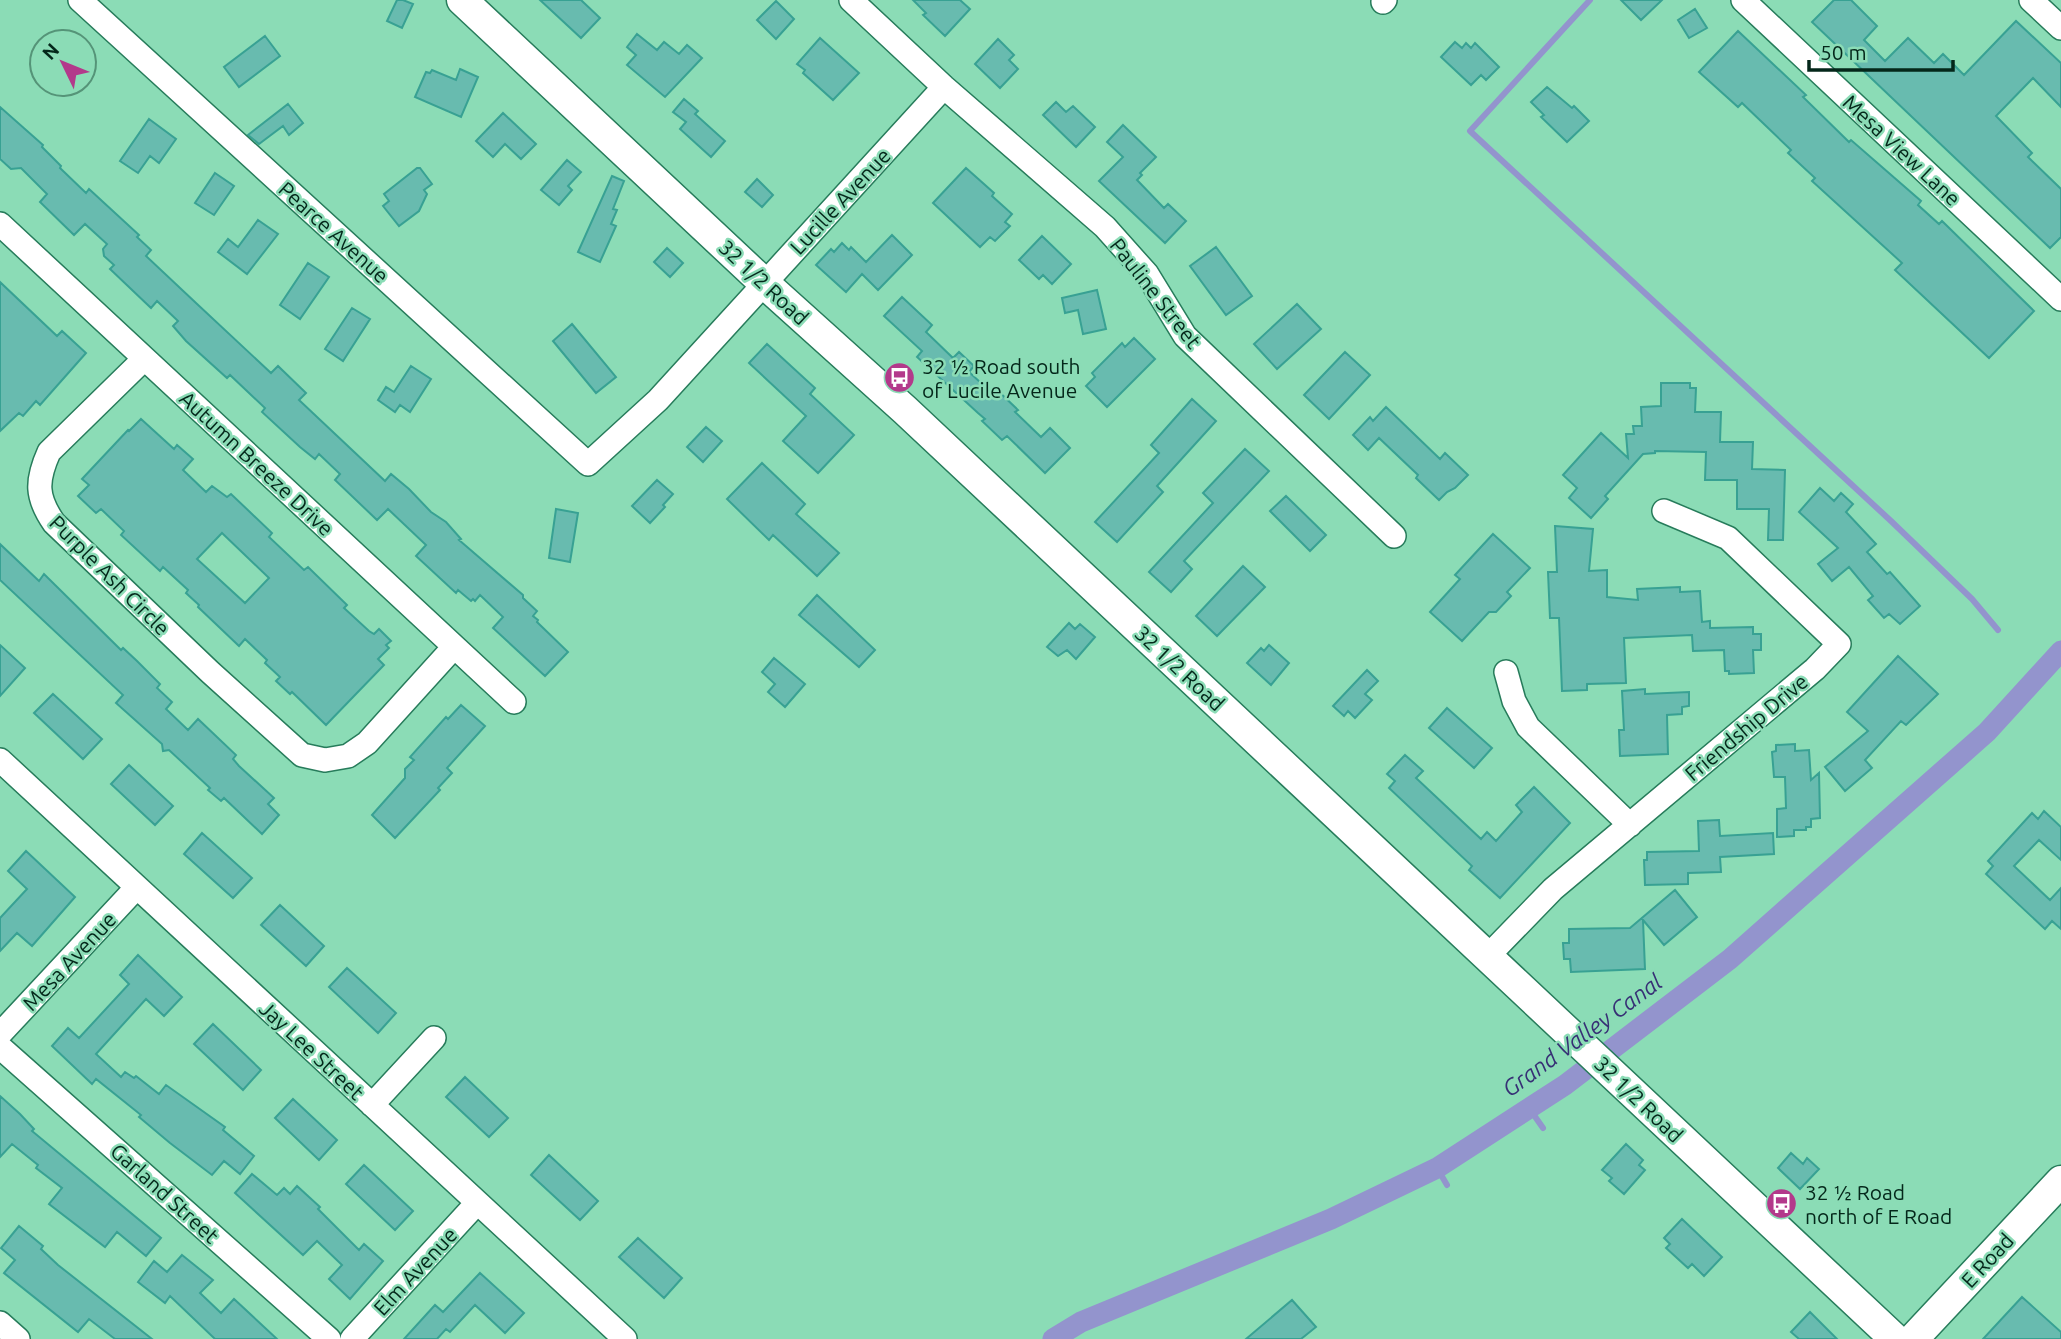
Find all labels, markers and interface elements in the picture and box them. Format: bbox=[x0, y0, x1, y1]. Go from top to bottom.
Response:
north arrow bbox=[28, 28, 98, 98]
scale bar bbox=[1809, 28, 1952, 72]
text: N bbox=[38, 39, 63, 64]
text: 50 m bbox=[1820, 40, 1867, 64]
street label: Mesa View Lane bbox=[1838, 90, 1966, 210]
street label: Lucille Avenue bbox=[785, 143, 895, 259]
street label: Pearce Avenue bbox=[274, 176, 394, 288]
street label: Pauline Street bbox=[1106, 233, 1206, 353]
street label: 32 1/2 Road bbox=[714, 235, 814, 329]
place label: 32 ½ Road south of Lucile Avenue bbox=[922, 354, 1081, 402]
bus stop icon: 32 ½ Road south of Lucile Avenue bbox=[882, 361, 916, 395]
street label: Autumn Breeze Drive bbox=[175, 386, 339, 540]
street label: Purple Ash Circle bbox=[45, 510, 175, 640]
street label: 32 1/2 Road bbox=[1130, 621, 1230, 715]
street label: Friendship Drive bbox=[1680, 669, 1812, 785]
street label: Mesa Avenue bbox=[17, 907, 121, 1015]
water label: Grand Valley Canal bbox=[1497, 968, 1667, 1101]
street label: Jay Lee Street bbox=[255, 996, 369, 1104]
street label: 32 1/2 Road bbox=[1590, 1051, 1688, 1147]
street label: Garland Street bbox=[106, 1138, 224, 1248]
place label: 32 ½ Road north of E Road bbox=[1805, 1180, 1952, 1228]
bus stop icon: 32 ½ Road north of E Road bbox=[1765, 1187, 1799, 1221]
street label: Elm Avenue bbox=[368, 1222, 462, 1320]
street label: E Road bbox=[1956, 1228, 2018, 1292]

